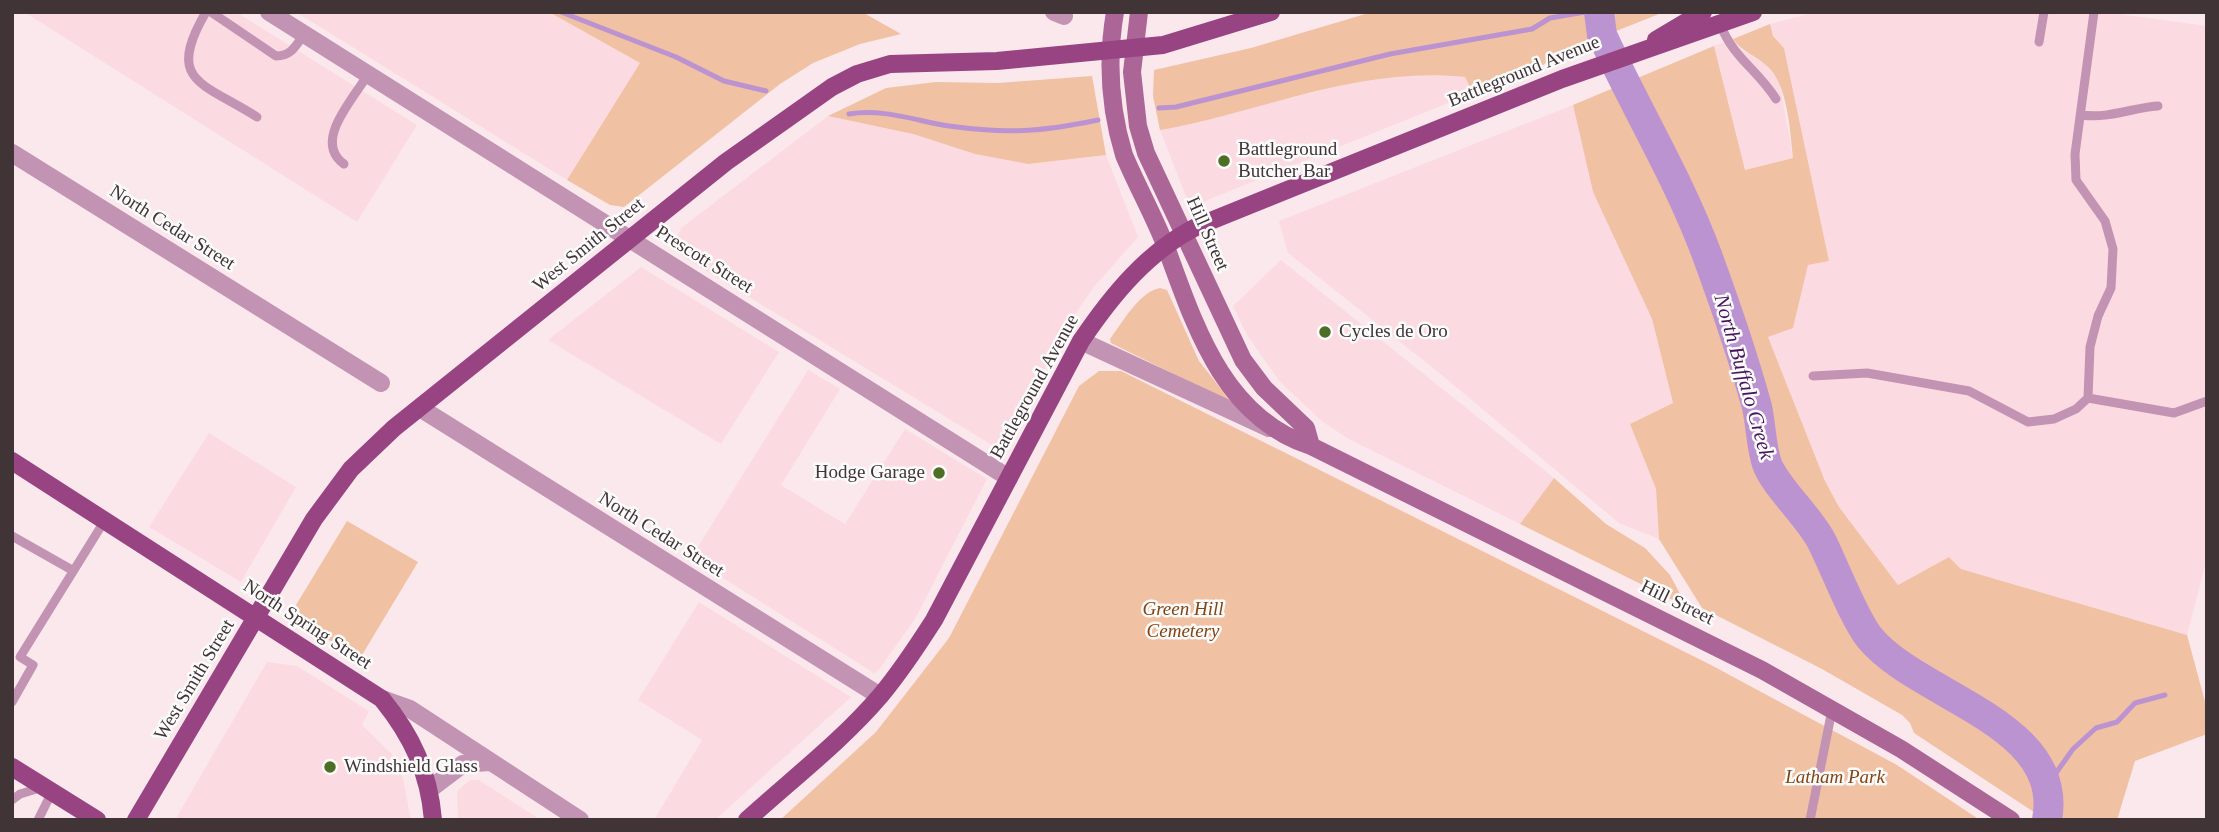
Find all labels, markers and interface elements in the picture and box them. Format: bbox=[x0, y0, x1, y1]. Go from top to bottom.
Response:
street label: Battleground Avenue bbox=[1445, 31, 1603, 113]
place label: Battleground Butcher Bar bbox=[1238, 139, 1337, 183]
marker: Battleground Butcher Bar bbox=[1216, 153, 1232, 169]
street label: North Cedar Street bbox=[105, 180, 239, 276]
street label: West Smith Street bbox=[529, 193, 649, 297]
street label: Hill Street bbox=[1181, 193, 1233, 275]
street label: Prescott Street bbox=[651, 221, 757, 299]
water label: North Buffalo Creek bbox=[1707, 291, 1779, 463]
street label: Battleground Avenue bbox=[986, 311, 1084, 463]
place label: Cycles de Oro bbox=[1339, 321, 1448, 343]
marker: Cycles de Oro bbox=[1317, 324, 1333, 340]
place label: Hodge Garage bbox=[815, 462, 925, 484]
marker: Hodge Garage bbox=[931, 465, 947, 481]
street label: North Cedar Street bbox=[594, 487, 728, 583]
street label: North Spring Street bbox=[238, 575, 376, 675]
street label: Hill Street bbox=[1637, 576, 1717, 630]
park label: Green Hill Cemetery bbox=[1142, 599, 1224, 643]
street label: West Smith Street bbox=[150, 616, 240, 744]
place label: Windshield Glass bbox=[344, 756, 478, 778]
marker: Windshield Glass bbox=[322, 759, 338, 775]
park label: Latham Park bbox=[1785, 767, 1885, 789]

